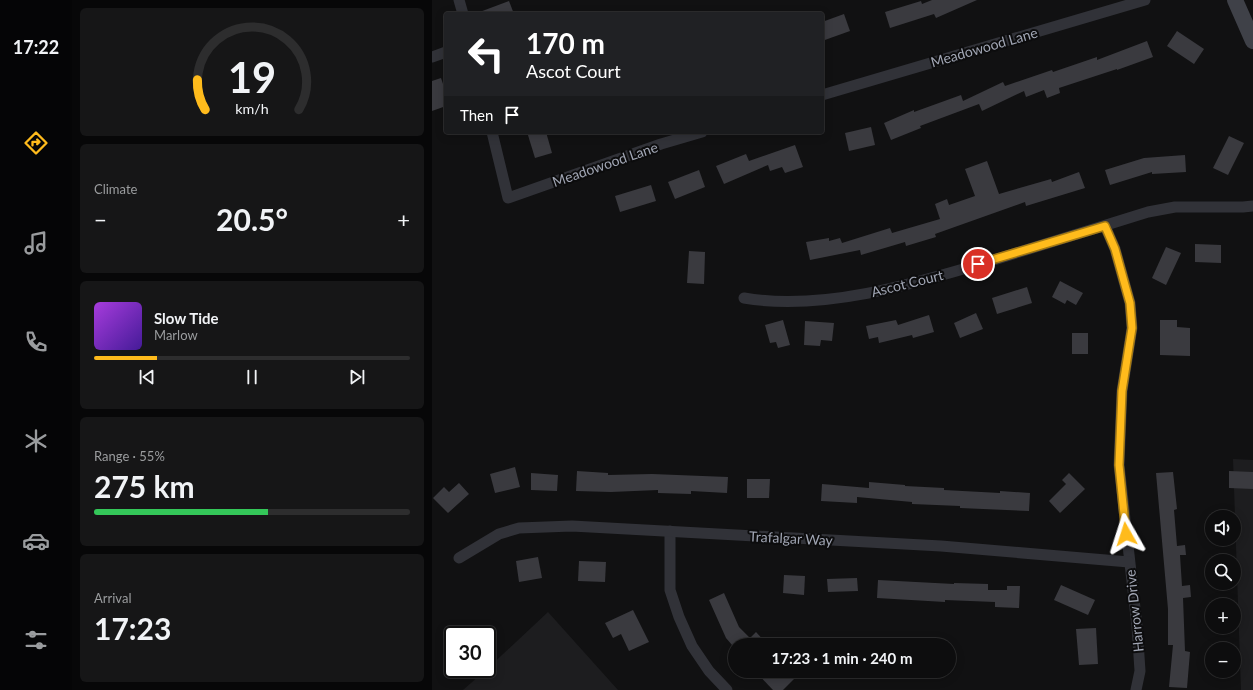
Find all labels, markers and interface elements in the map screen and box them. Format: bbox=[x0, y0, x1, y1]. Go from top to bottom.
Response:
street label: Meadowood Lane bbox=[929, 24, 1039, 70]
text: 170 m bbox=[526, 26, 605, 60]
icon: left bbox=[460, 28, 512, 80]
text: 17:22 bbox=[13, 36, 59, 58]
text: 19 bbox=[228, 52, 276, 102]
text: Ascot Court bbox=[526, 60, 621, 82]
text: km/h bbox=[235, 100, 269, 117]
icon: arrive bbox=[501, 104, 523, 126]
text: Then bbox=[460, 106, 493, 124]
icon: directions bbox=[22, 129, 50, 157]
street label: Meadowood Lane bbox=[550, 138, 660, 190]
text: Climate bbox=[94, 181, 137, 197]
text: 20.5° bbox=[216, 201, 288, 237]
text: − bbox=[94, 206, 107, 233]
text: + bbox=[397, 206, 410, 233]
icon: music bbox=[22, 229, 50, 257]
pin bbox=[961, 247, 995, 281]
icon: arrive bbox=[967, 253, 989, 275]
street label: Ascot Court bbox=[869, 266, 945, 300]
text: Slow Tide bbox=[154, 309, 219, 327]
text: Marlow bbox=[154, 327, 198, 343]
icon: phone bbox=[22, 328, 50, 356]
icon: previous bbox=[136, 366, 158, 388]
icon: pause bbox=[241, 366, 263, 388]
icon: next bbox=[346, 366, 368, 388]
icon: climate bbox=[22, 427, 50, 455]
text: Range · 55% bbox=[94, 448, 165, 464]
text: 275 km bbox=[94, 468, 195, 504]
map controls bbox=[1205, 510, 1241, 678]
button: sound bbox=[1205, 510, 1241, 546]
position arrow bbox=[1105, 513, 1147, 555]
icon: car bbox=[22, 527, 50, 555]
street label: Trafalgar Way bbox=[749, 527, 834, 549]
button: search bbox=[1205, 554, 1241, 590]
street label: Harrow Drive bbox=[1121, 569, 1147, 653]
text: Arrival bbox=[94, 590, 131, 606]
button: + bbox=[1205, 598, 1241, 634]
text: 17:23 bbox=[94, 610, 171, 646]
icon: filters bbox=[22, 626, 50, 654]
speed limit sign: 30 bbox=[444, 626, 496, 678]
button: − bbox=[1205, 642, 1241, 678]
text: 17:23 · 1 min · 240 m bbox=[772, 649, 912, 667]

